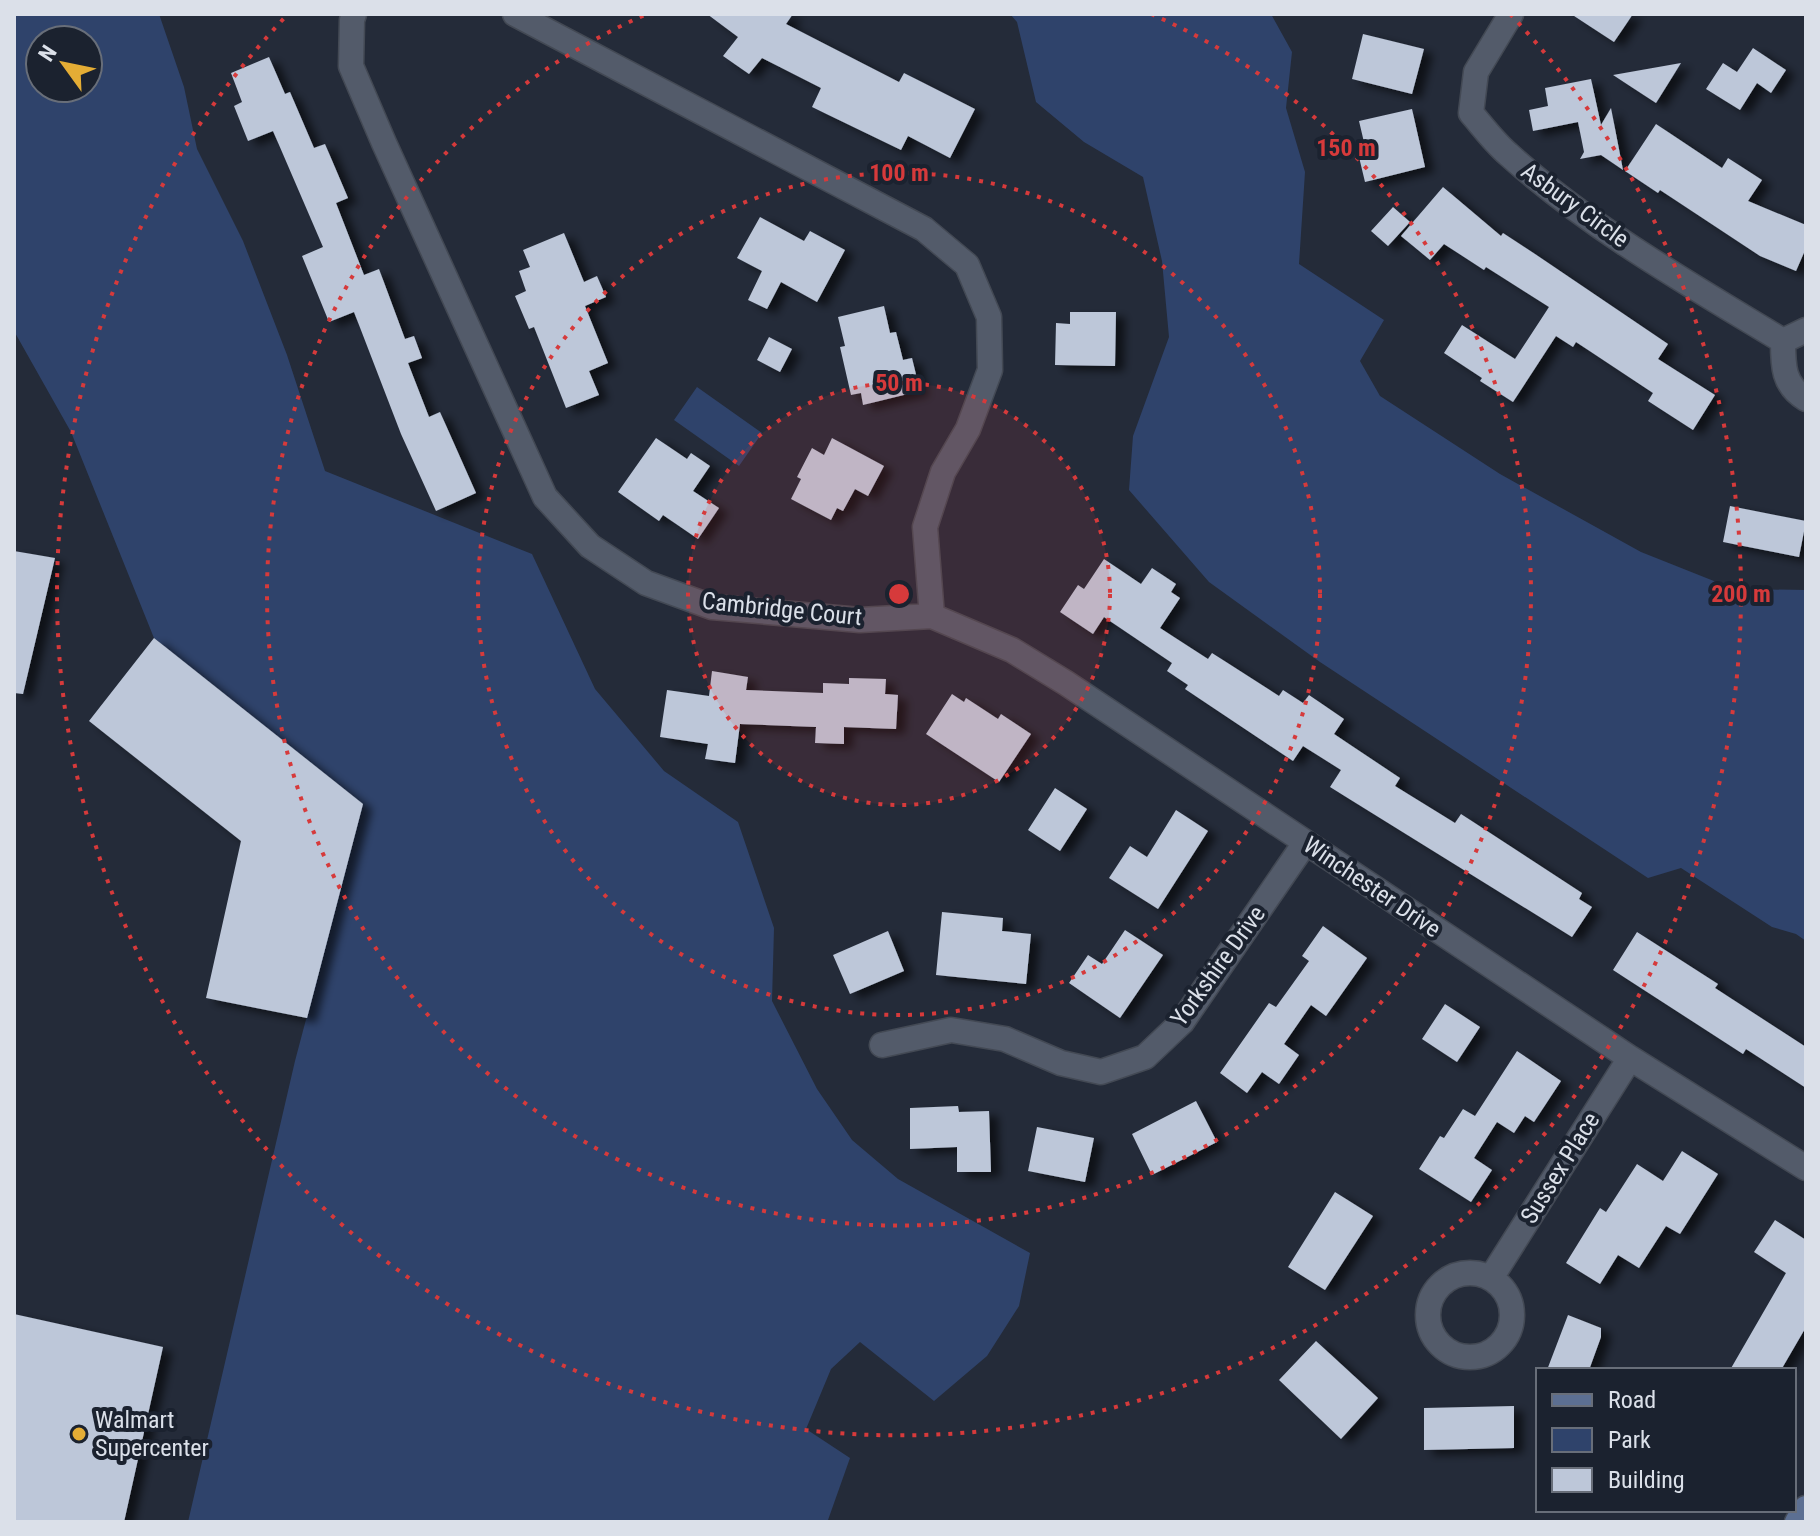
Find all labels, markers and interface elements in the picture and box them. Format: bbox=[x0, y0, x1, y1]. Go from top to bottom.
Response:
north arrow bbox=[24, 24, 104, 104]
text: N bbox=[33, 41, 62, 66]
text: 150 m bbox=[1316, 134, 1376, 162]
street label: Asbury Circle bbox=[1516, 157, 1634, 253]
text: 100 m bbox=[869, 159, 929, 187]
text: 50 m bbox=[875, 369, 923, 397]
centre of rings bbox=[885, 580, 913, 608]
text: 200 m bbox=[1711, 580, 1771, 608]
street label: Cambridge Court bbox=[701, 587, 863, 631]
street label: Winchester Drive bbox=[1298, 831, 1446, 943]
street label: Yorkshire Drive bbox=[1165, 900, 1271, 1032]
street label: Sussex Place bbox=[1515, 1107, 1605, 1229]
legend bbox=[1536, 1368, 1796, 1512]
text: Road bbox=[1608, 1386, 1656, 1414]
place label: Walmart Supercenter bbox=[95, 1406, 209, 1462]
marker: Walmart Supercenter bbox=[70, 1425, 88, 1443]
text: Park bbox=[1608, 1426, 1651, 1454]
text: Building bbox=[1608, 1466, 1685, 1494]

